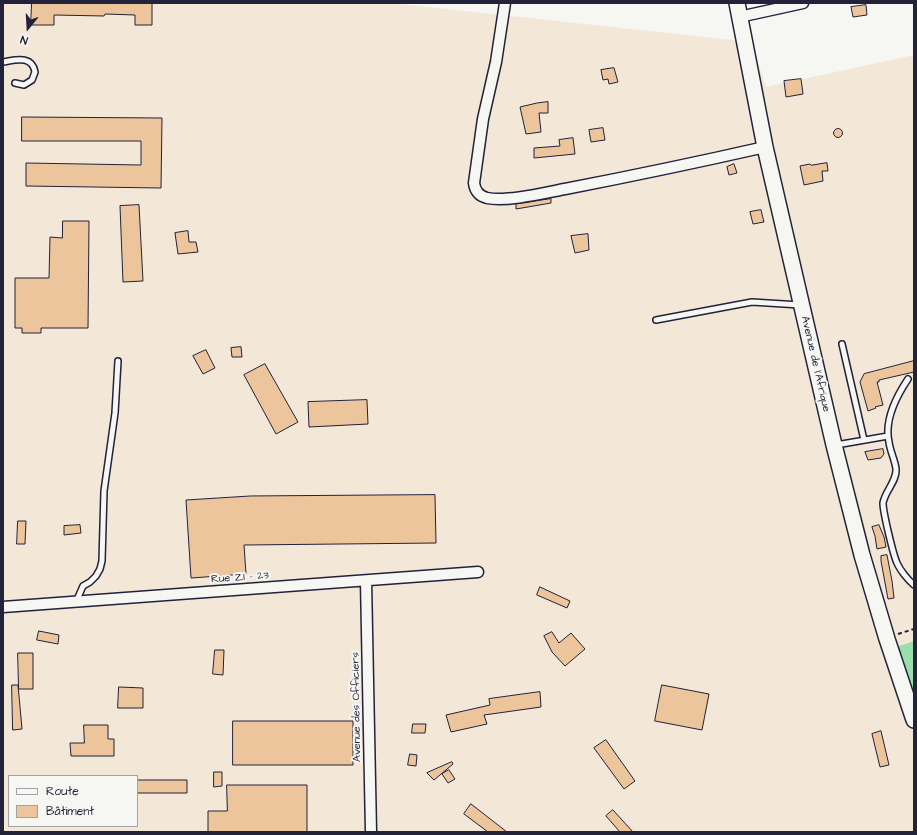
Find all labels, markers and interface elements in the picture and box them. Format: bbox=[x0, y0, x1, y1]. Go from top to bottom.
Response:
north arrow bbox=[8, 8, 48, 48]
text: N bbox=[19, 32, 30, 48]
street label: Avenue de l'Afrique bbox=[798, 315, 832, 413]
street label: Rue ZI - 23 bbox=[211, 569, 269, 587]
street label: Avenue des Officiers bbox=[349, 652, 365, 762]
legend bbox=[8, 775, 138, 827]
text: Route bbox=[46, 783, 79, 800]
text: Bâtiment bbox=[46, 803, 94, 820]

